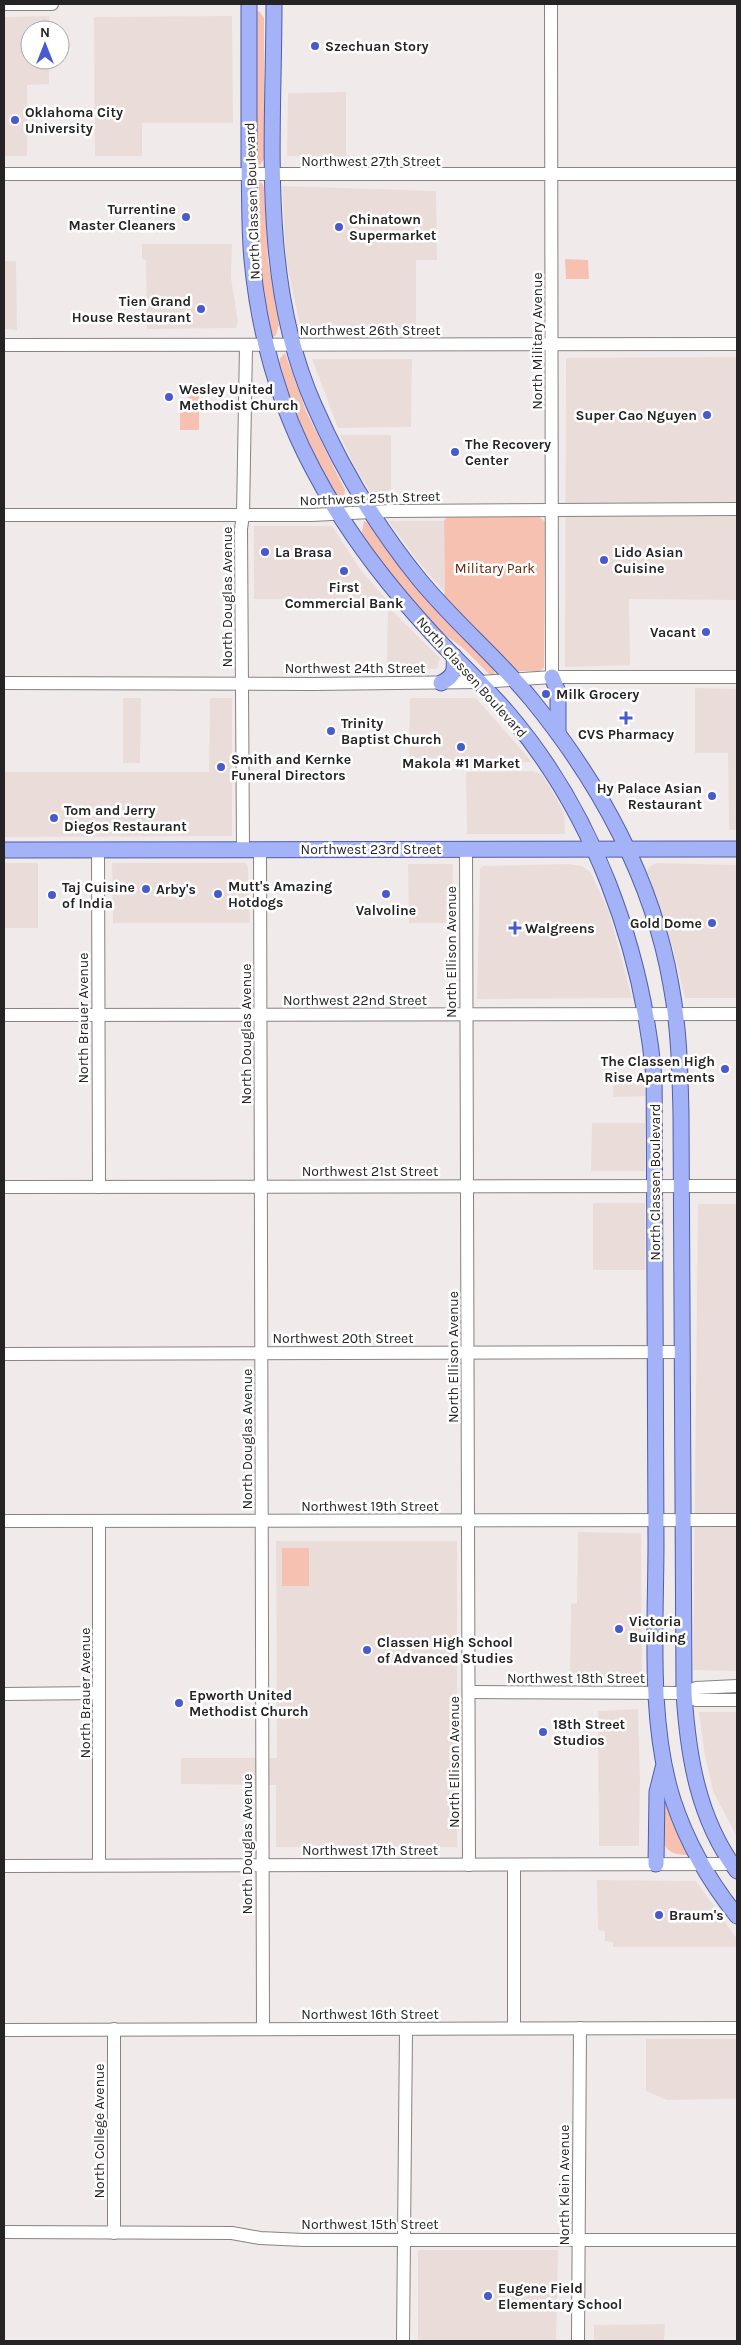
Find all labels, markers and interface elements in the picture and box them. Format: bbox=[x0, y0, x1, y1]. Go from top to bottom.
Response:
north arrow bbox=[20, 20, 70, 70]
text: N bbox=[40, 24, 50, 41]
place label: Szechuan Story bbox=[325, 38, 429, 55]
marker: Szechuan Story bbox=[309, 40, 321, 52]
place label: Oklahoma City University bbox=[25, 104, 123, 137]
marker: Oklahoma City University bbox=[9, 114, 21, 126]
street label: North Classen Boulevard bbox=[241, 122, 264, 280]
street label: Northwest 27th Street bbox=[301, 153, 441, 170]
place label: Turrentine Master Cleaners bbox=[68, 201, 176, 234]
marker: Turrentine Master Cleaners bbox=[180, 211, 192, 223]
place label: Chinatown Supermarket bbox=[349, 211, 437, 244]
marker: Chinatown Supermarket bbox=[333, 221, 345, 233]
street label: North Military Avenue bbox=[529, 272, 546, 410]
place label: Tien Grand House Restaurant bbox=[72, 293, 191, 326]
marker: Tien Grand House Restaurant bbox=[195, 303, 207, 315]
street label: Northwest 26th Street bbox=[300, 322, 440, 339]
place label: Wesley United Methodist Church bbox=[179, 381, 298, 414]
marker: Wesley United Methodist Church bbox=[163, 391, 175, 403]
place label: Super Cao Nguyen bbox=[576, 407, 697, 424]
marker: Super Cao Nguyen bbox=[701, 409, 713, 421]
place label: The Recovery Center bbox=[465, 436, 551, 469]
marker: The Recovery Center bbox=[449, 446, 461, 458]
street label: Northwest 25th Street bbox=[299, 488, 441, 509]
street label: North Douglas Avenue bbox=[219, 527, 236, 667]
place label: La Brasa bbox=[275, 544, 332, 561]
place label: Lido Asian Cuisine bbox=[614, 544, 683, 577]
marker: La Brasa bbox=[259, 546, 271, 558]
marker: Lido Asian Cuisine bbox=[598, 554, 610, 566]
park label: Military Park bbox=[455, 560, 535, 577]
marker: First Commercial Bank bbox=[338, 565, 350, 577]
place label: First Commercial Bank bbox=[285, 579, 404, 612]
street label: North Classen Boulevard bbox=[413, 613, 531, 741]
place label: Vacant bbox=[650, 624, 696, 641]
marker: Vacant bbox=[700, 626, 712, 638]
street label: Northwest 24th Street bbox=[285, 660, 425, 677]
place label: Milk Grocery bbox=[556, 686, 639, 703]
marker: Milk Grocery bbox=[540, 688, 552, 700]
marker: CVS Pharmacy bbox=[620, 712, 632, 724]
place label: Trinity Baptist Church bbox=[341, 715, 441, 748]
marker: Trinity Baptist Church bbox=[325, 725, 337, 737]
place label: CVS Pharmacy bbox=[578, 726, 674, 743]
marker: Makola #1 Market bbox=[455, 741, 467, 753]
place label: Smith and Kernke Funeral Directors bbox=[231, 751, 351, 784]
place label: Makola #1 Market bbox=[402, 755, 520, 772]
marker: Smith and Kernke Funeral Directors bbox=[215, 761, 227, 773]
place label: Hy Palace Asian Restaurant bbox=[597, 780, 702, 813]
marker: Hy Palace Asian Restaurant bbox=[706, 790, 718, 802]
place label: Tom and Jerry Diegos Restaurant bbox=[64, 802, 187, 835]
marker: Tom and Jerry Diegos Restaurant bbox=[48, 812, 60, 824]
street label: Northwest 23rd Street bbox=[301, 841, 441, 858]
place label: Mutt's Amazing Hotdogs bbox=[228, 878, 332, 911]
place label: Taj Cuisine of India bbox=[62, 879, 135, 912]
place label: Arby's bbox=[156, 881, 196, 898]
marker: Arby's bbox=[140, 883, 152, 895]
street label: North Ellison Avenue bbox=[443, 886, 460, 1018]
marker: Mutt's Amazing Hotdogs bbox=[212, 888, 224, 900]
marker: Valvoline bbox=[380, 888, 392, 900]
marker: Taj Cuisine of India bbox=[46, 889, 58, 901]
place label: Valvoline bbox=[356, 902, 416, 919]
place label: Gold Dome bbox=[630, 915, 702, 932]
marker: Gold Dome bbox=[706, 917, 718, 929]
place label: Walgreens bbox=[525, 920, 595, 937]
marker: Walgreens bbox=[509, 922, 521, 934]
street label: North Brauer Avenue bbox=[75, 953, 92, 1083]
street label: North Douglas Avenue bbox=[238, 964, 255, 1104]
street label: Northwest 22nd Street bbox=[283, 992, 427, 1009]
place label: The Classen High Rise Apartments bbox=[601, 1053, 715, 1086]
marker: The Classen High Rise Apartments bbox=[719, 1063, 731, 1075]
street label: North Classen Boulevard bbox=[647, 1103, 664, 1261]
street label: Northwest 21st Street bbox=[302, 1163, 438, 1180]
street label: North Ellison Avenue bbox=[445, 1291, 462, 1423]
street label: Northwest 20th Street bbox=[272, 1330, 414, 1347]
street label: North Douglas Avenue bbox=[239, 1369, 256, 1509]
street label: Northwest 19th Street bbox=[301, 1498, 439, 1515]
place label: Victoria Building bbox=[629, 1613, 686, 1646]
marker: Victoria Building bbox=[613, 1623, 625, 1635]
street label: North Brauer Avenue bbox=[77, 1628, 94, 1758]
place label: Classen High School of Advanced Studies bbox=[377, 1634, 513, 1667]
marker: Classen High School of Advanced Studies bbox=[361, 1644, 373, 1656]
street label: Northwest 18th Street bbox=[507, 1670, 645, 1687]
place label: Epworth United Methodist Church bbox=[189, 1687, 308, 1720]
street label: North Ellison Avenue bbox=[446, 1696, 463, 1828]
marker: Epworth United Methodist Church bbox=[173, 1697, 185, 1709]
place label: 18th Street Studios bbox=[553, 1716, 626, 1749]
marker: 18th Street Studios bbox=[537, 1726, 549, 1738]
street label: North Douglas Avenue bbox=[239, 1774, 256, 1914]
street label: Northwest 17th Street bbox=[302, 1842, 438, 1859]
place label: Braum's bbox=[669, 1907, 724, 1924]
marker: Braum's bbox=[653, 1909, 665, 1921]
street label: Northwest 16th Street bbox=[301, 2006, 439, 2023]
street label: North College Avenue bbox=[91, 2063, 108, 2199]
street label: North Klein Avenue bbox=[556, 2125, 573, 2245]
street label: Northwest 15th Street bbox=[301, 2216, 439, 2233]
place label: Eugene Field Elementary School bbox=[498, 2280, 622, 2313]
marker: Eugene Field Elementary School bbox=[482, 2290, 494, 2302]

